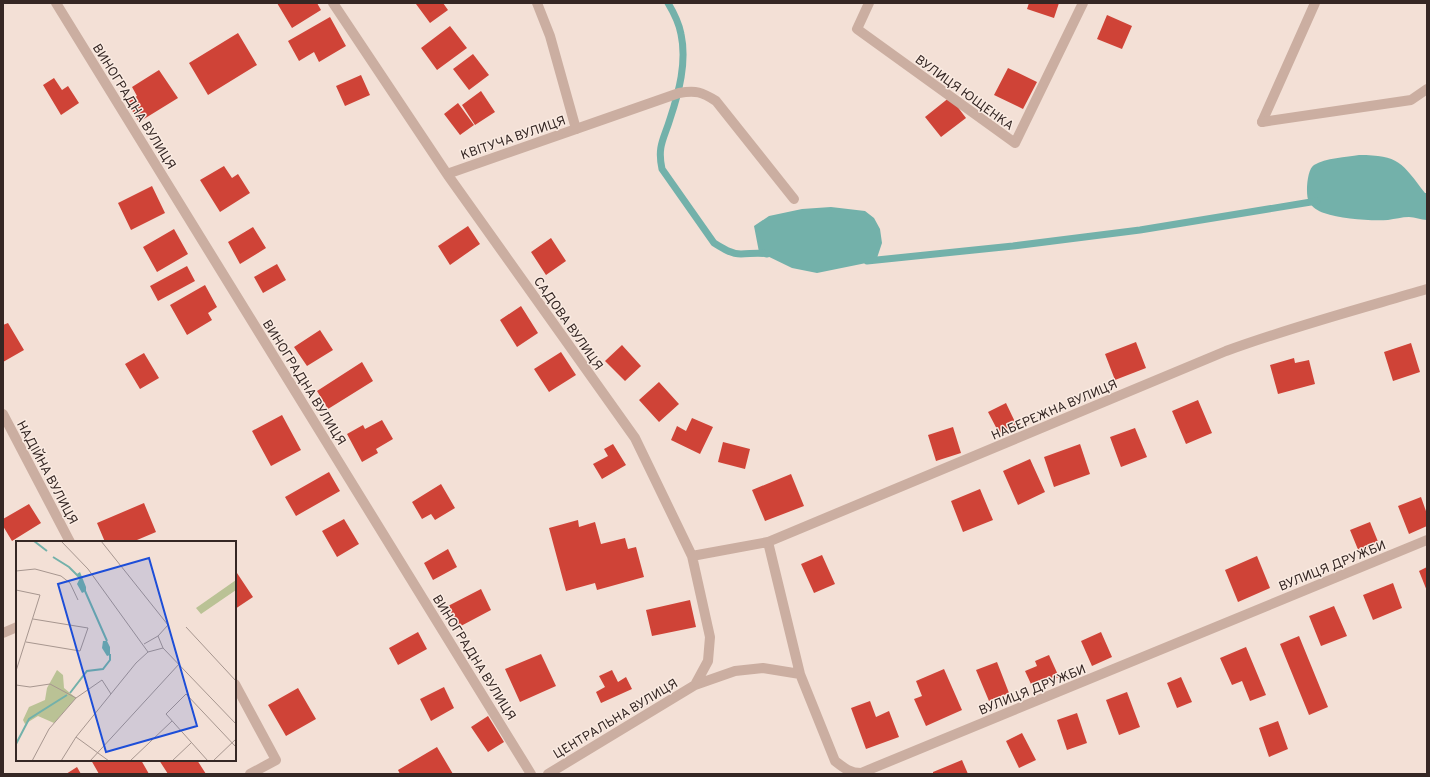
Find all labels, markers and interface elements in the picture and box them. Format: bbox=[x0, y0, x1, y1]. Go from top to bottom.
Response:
street label: ВИНОГРАДНА ВУЛИЦЯ bbox=[88, 41, 178, 173]
street label: ВУЛИЦЯ ЮЩЕНКА bbox=[911, 52, 1016, 135]
street label: КВІТУЧА ВУЛИЦЯ bbox=[459, 113, 568, 164]
street label: САДОВА ВУЛИЦЯ bbox=[529, 274, 606, 374]
street label: ВИНОГРАДНА ВУЛИЦЯ bbox=[258, 317, 348, 449]
street label: НАБЕРЕЖНА ВУЛИЦЯ bbox=[989, 377, 1120, 445]
street label: НАДІЙНА ВУЛИЦЯ bbox=[12, 417, 82, 528]
street label: ВУЛИЦЯ ДРУЖБИ bbox=[1277, 538, 1389, 596]
inset map bbox=[16, 541, 236, 761]
street label: ВИНОГРАДНА ВУЛИЦЯ bbox=[428, 592, 518, 724]
street label: ВУЛИЦЯ ДРУЖБИ bbox=[977, 662, 1089, 720]
street label: ЦЕНТРАЛЬНА ВУЛИЦЯ bbox=[551, 676, 681, 763]

